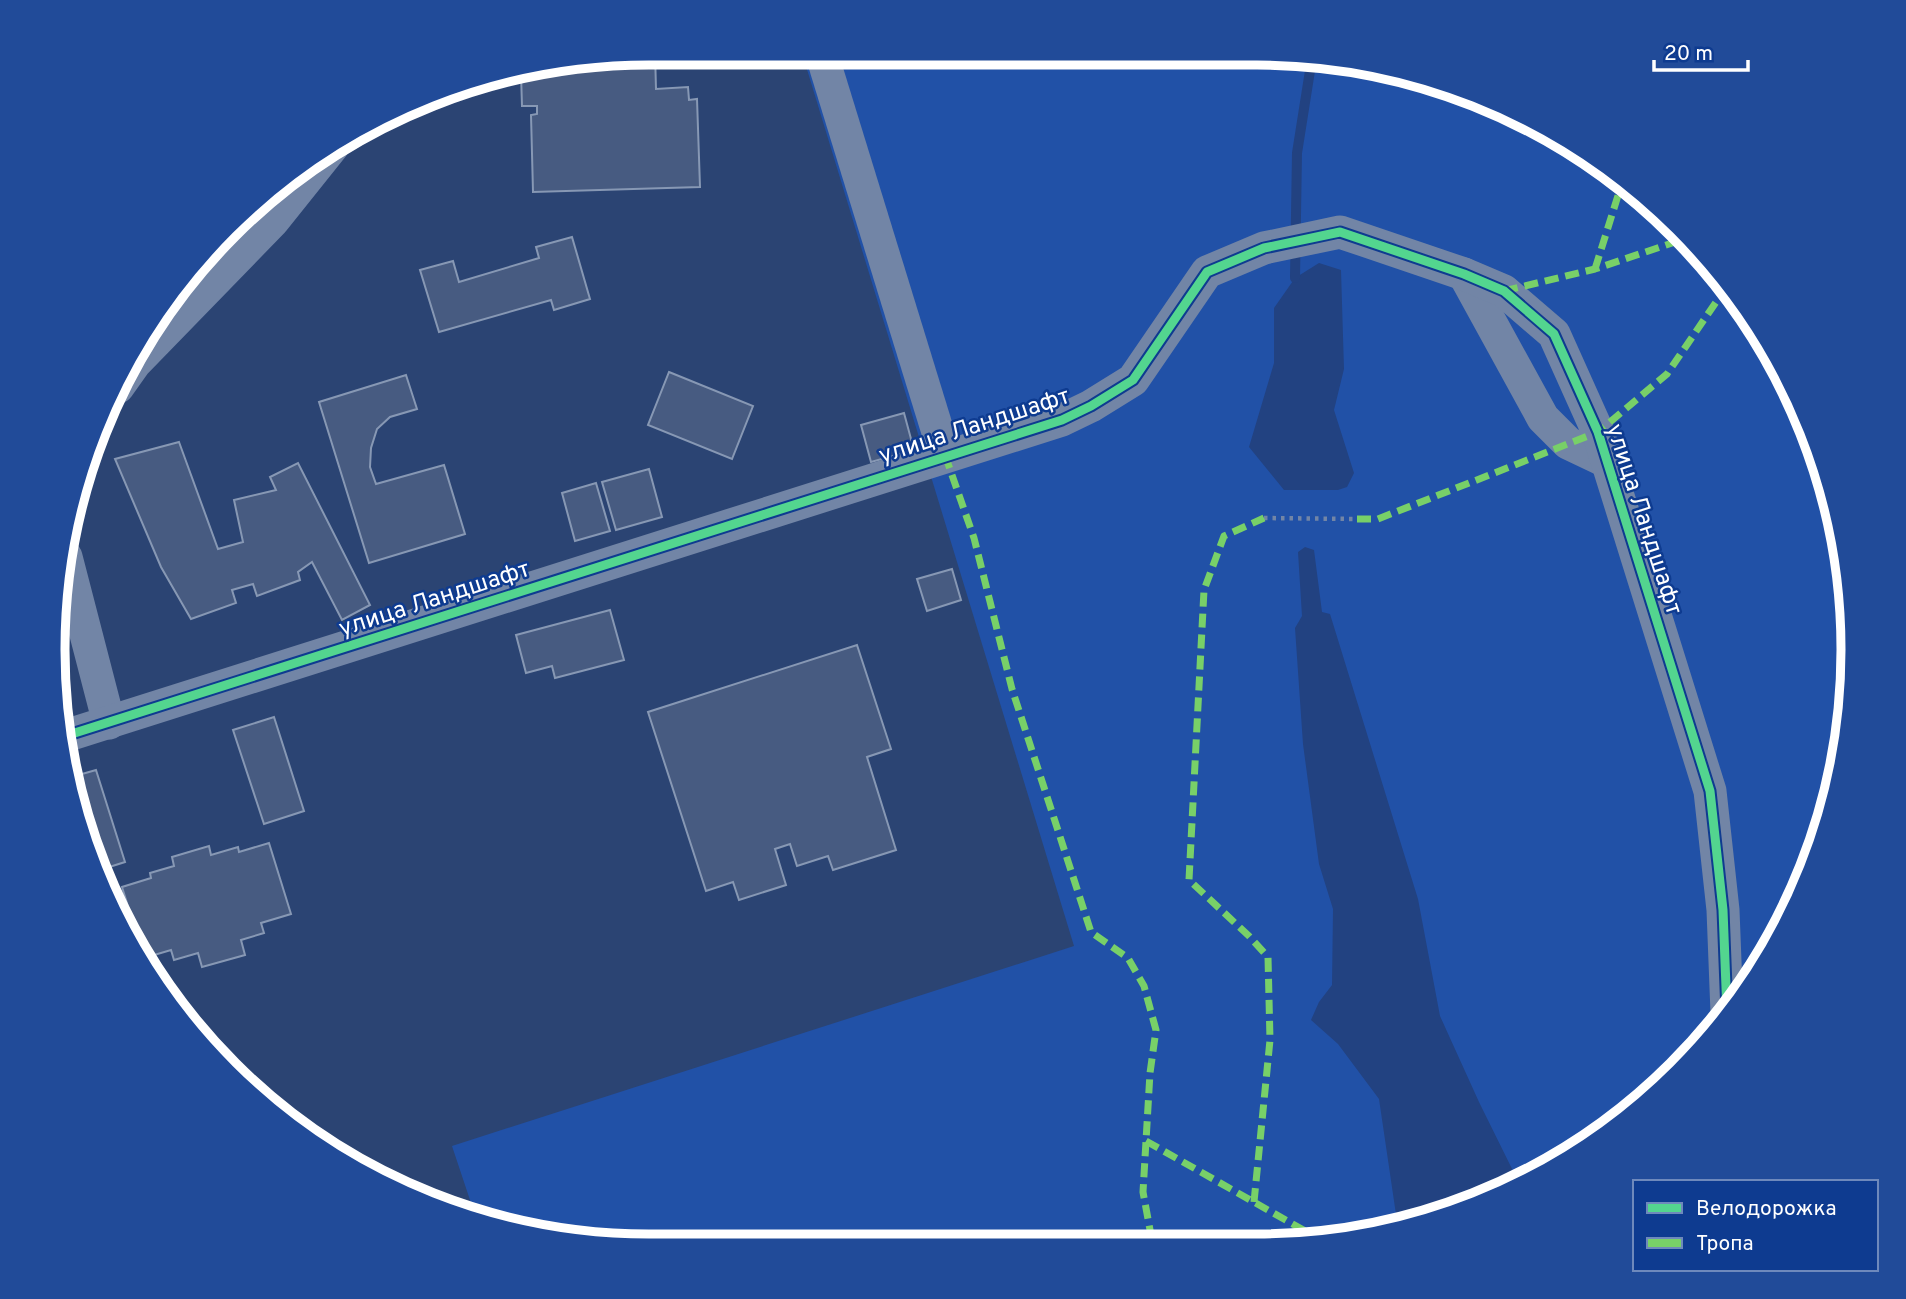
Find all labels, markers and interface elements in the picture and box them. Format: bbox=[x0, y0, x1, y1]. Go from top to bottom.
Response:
scale bar bbox=[1654, 28, 1748, 72]
text: 20 m bbox=[1664, 41, 1713, 68]
street label: улица Ландшафт bbox=[875, 382, 1074, 472]
street label: улица Ландшафт bbox=[1598, 420, 1688, 619]
street label: улица Ландшафт bbox=[335, 555, 534, 645]
legend bbox=[1633, 1180, 1878, 1271]
text: Велодорожка bbox=[1696, 1196, 1836, 1223]
text: Тропа bbox=[1696, 1231, 1754, 1258]

